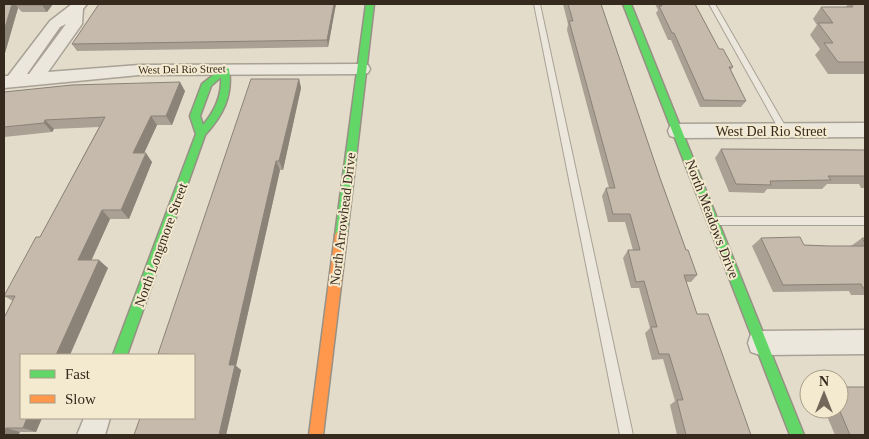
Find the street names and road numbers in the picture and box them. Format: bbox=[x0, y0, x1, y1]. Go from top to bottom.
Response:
street label: West Del Rio Street bbox=[138, 62, 226, 76]
street label: West Del Rio Street bbox=[715, 124, 827, 139]
street label: North Arrowhead Drive bbox=[327, 152, 359, 286]
street label: North Meadows Drive bbox=[682, 158, 742, 280]
street label: North Longmore Street bbox=[132, 181, 190, 309]

